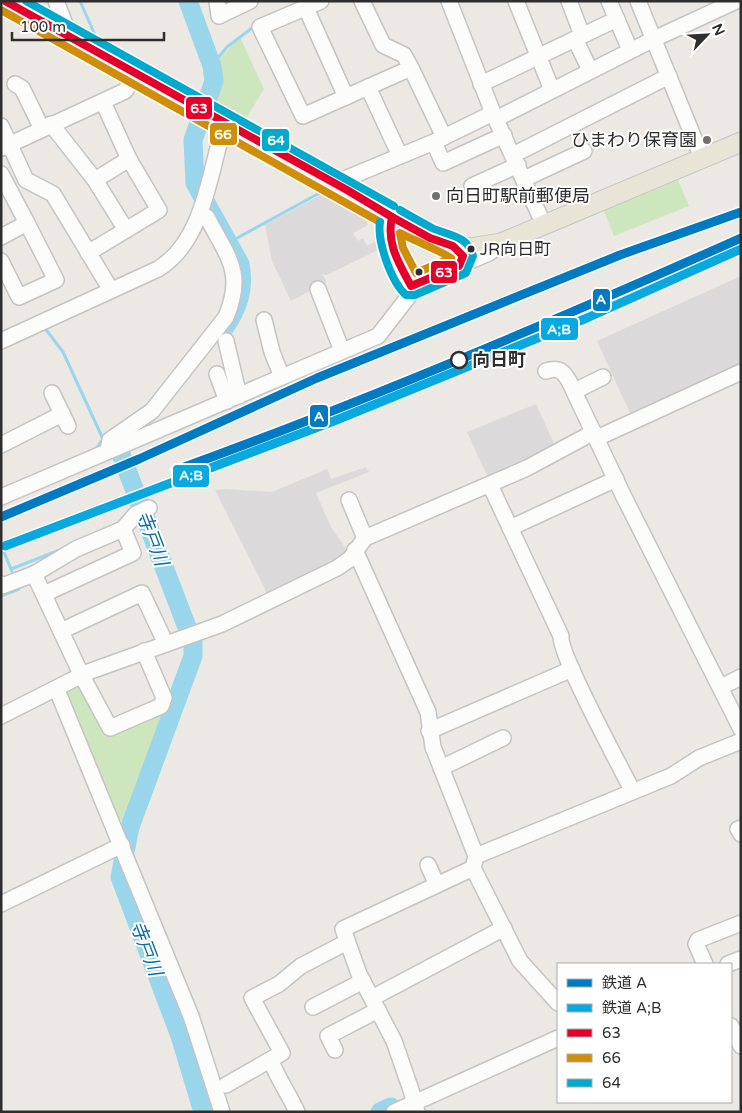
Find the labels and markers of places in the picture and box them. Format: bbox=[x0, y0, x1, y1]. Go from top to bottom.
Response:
place label: ひまわり保育園 bbox=[571, 129, 697, 151]
marker: ひまわり保育園 bbox=[701, 134, 713, 146]
place label: 向日町駅前郵便局 bbox=[446, 185, 590, 207]
marker: 向日町駅前郵便局 bbox=[430, 190, 442, 202]
place label: JR向日町 bbox=[480, 239, 551, 260]
marker: JR向日町 bbox=[466, 244, 476, 254]
unlabelled marker bbox=[414, 267, 424, 277]
place label: 向日町 bbox=[472, 349, 526, 371]
marker: 向日町 bbox=[450, 351, 468, 369]

